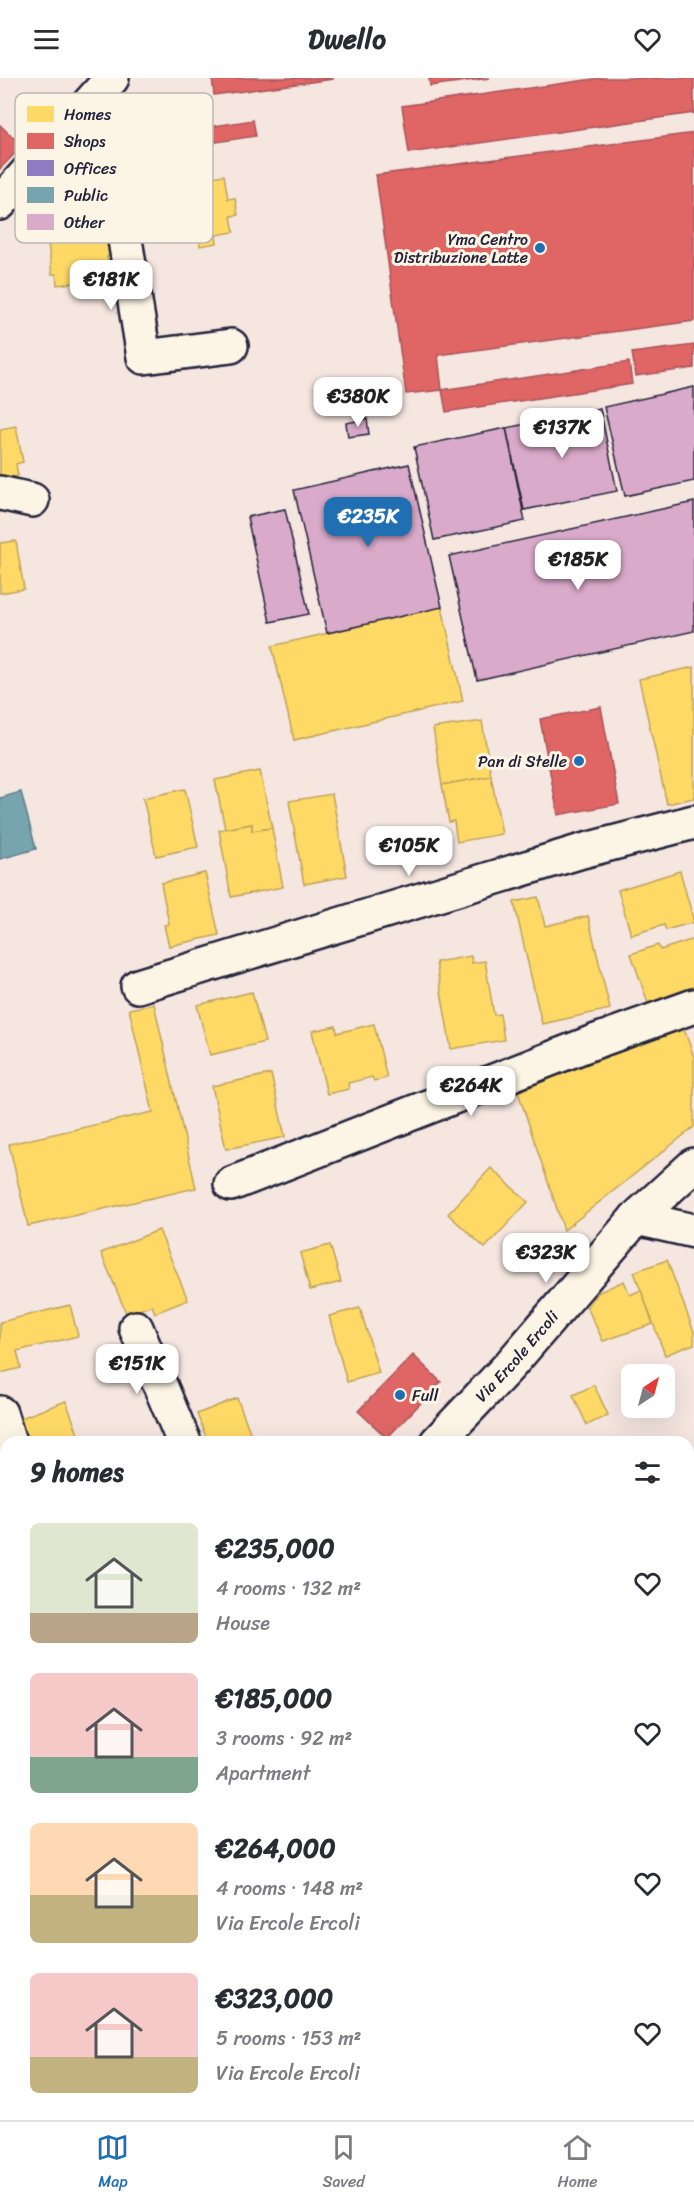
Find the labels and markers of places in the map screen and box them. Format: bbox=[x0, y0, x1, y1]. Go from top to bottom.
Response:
place label: Yma Centro Distribuzione Latte bbox=[394, 225, 528, 272]
marker: Yma Centro Distribuzione Latte bbox=[533, 241, 547, 255]
pin: €181K bbox=[69, 260, 153, 311]
pin: €380K bbox=[316, 377, 400, 428]
pin: €137K bbox=[520, 408, 604, 459]
pin: €235K bbox=[326, 497, 410, 548]
pin: €185K bbox=[536, 540, 620, 591]
place label: Pan di Stelle bbox=[478, 747, 567, 776]
marker: Pan di Stelle bbox=[572, 754, 586, 768]
pin: €105K bbox=[367, 826, 451, 877]
pin: €264K bbox=[429, 1066, 513, 1117]
pin: €323K bbox=[504, 1233, 588, 1284]
pin: €151K bbox=[95, 1344, 179, 1395]
place label: Full bbox=[412, 1381, 439, 1410]
marker: Full bbox=[393, 1388, 407, 1402]

